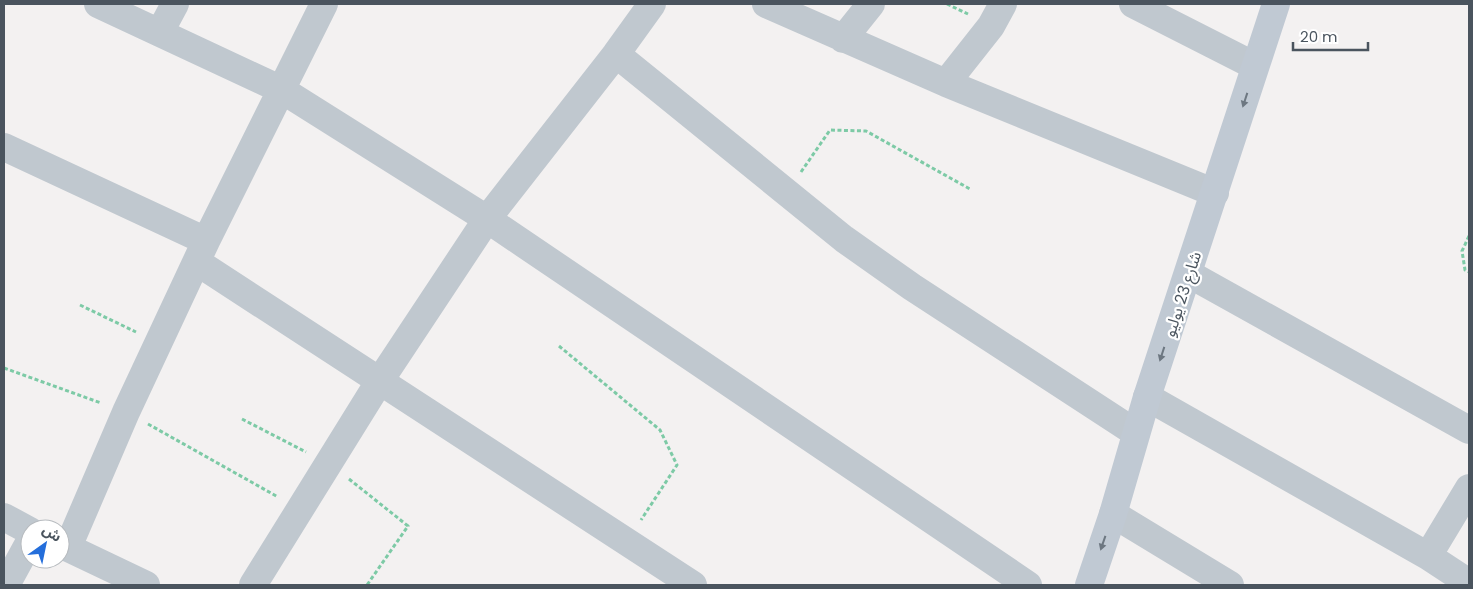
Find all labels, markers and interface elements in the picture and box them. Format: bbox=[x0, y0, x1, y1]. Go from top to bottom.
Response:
scale bar bbox=[1293, 20, 1368, 52]
text: 20 m bbox=[1300, 26, 1338, 47]
one-way arrow bbox=[1240, 93, 1248, 108]
street label: شارع 23 يوليو bbox=[1158, 249, 1208, 340]
one-way arrow bbox=[1157, 347, 1165, 362]
north arrow bbox=[20, 519, 70, 569]
text: ش bbox=[39, 519, 66, 547]
one-way arrow bbox=[1099, 536, 1107, 551]

